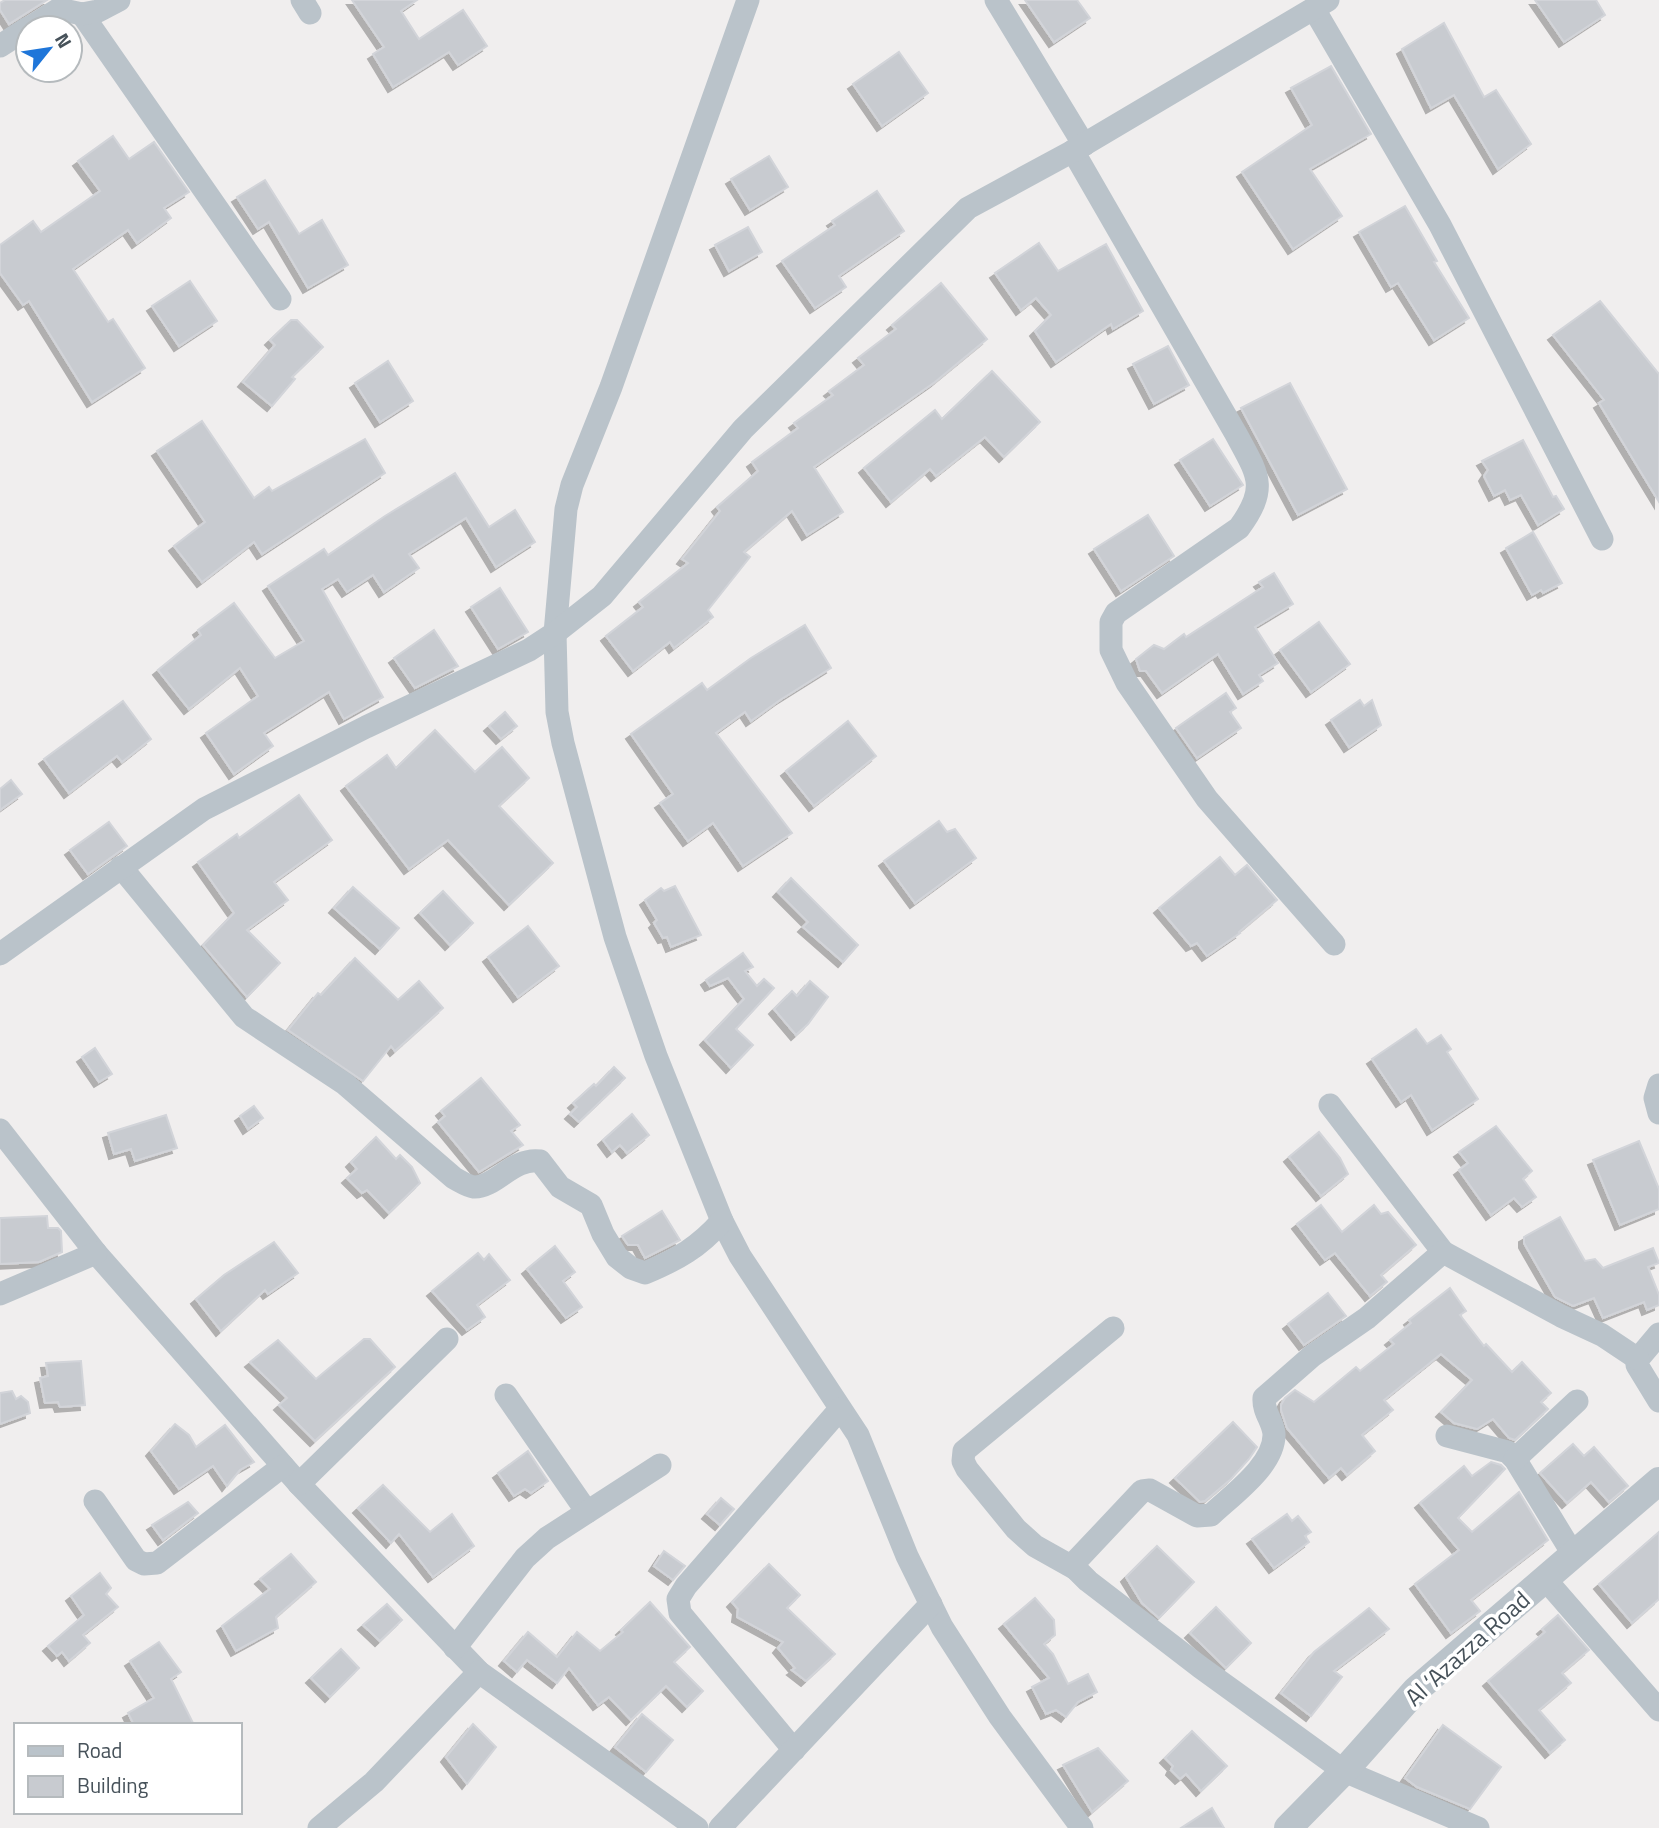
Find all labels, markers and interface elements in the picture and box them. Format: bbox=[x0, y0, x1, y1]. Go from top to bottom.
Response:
north arrow bbox=[14, 14, 84, 84]
text: N bbox=[48, 27, 80, 53]
street label: Al ‘Azazza Road bbox=[1396, 1582, 1538, 1714]
legend bbox=[14, 1723, 242, 1814]
text: Road bbox=[77, 1734, 122, 1766]
text: Building bbox=[77, 1769, 149, 1801]

